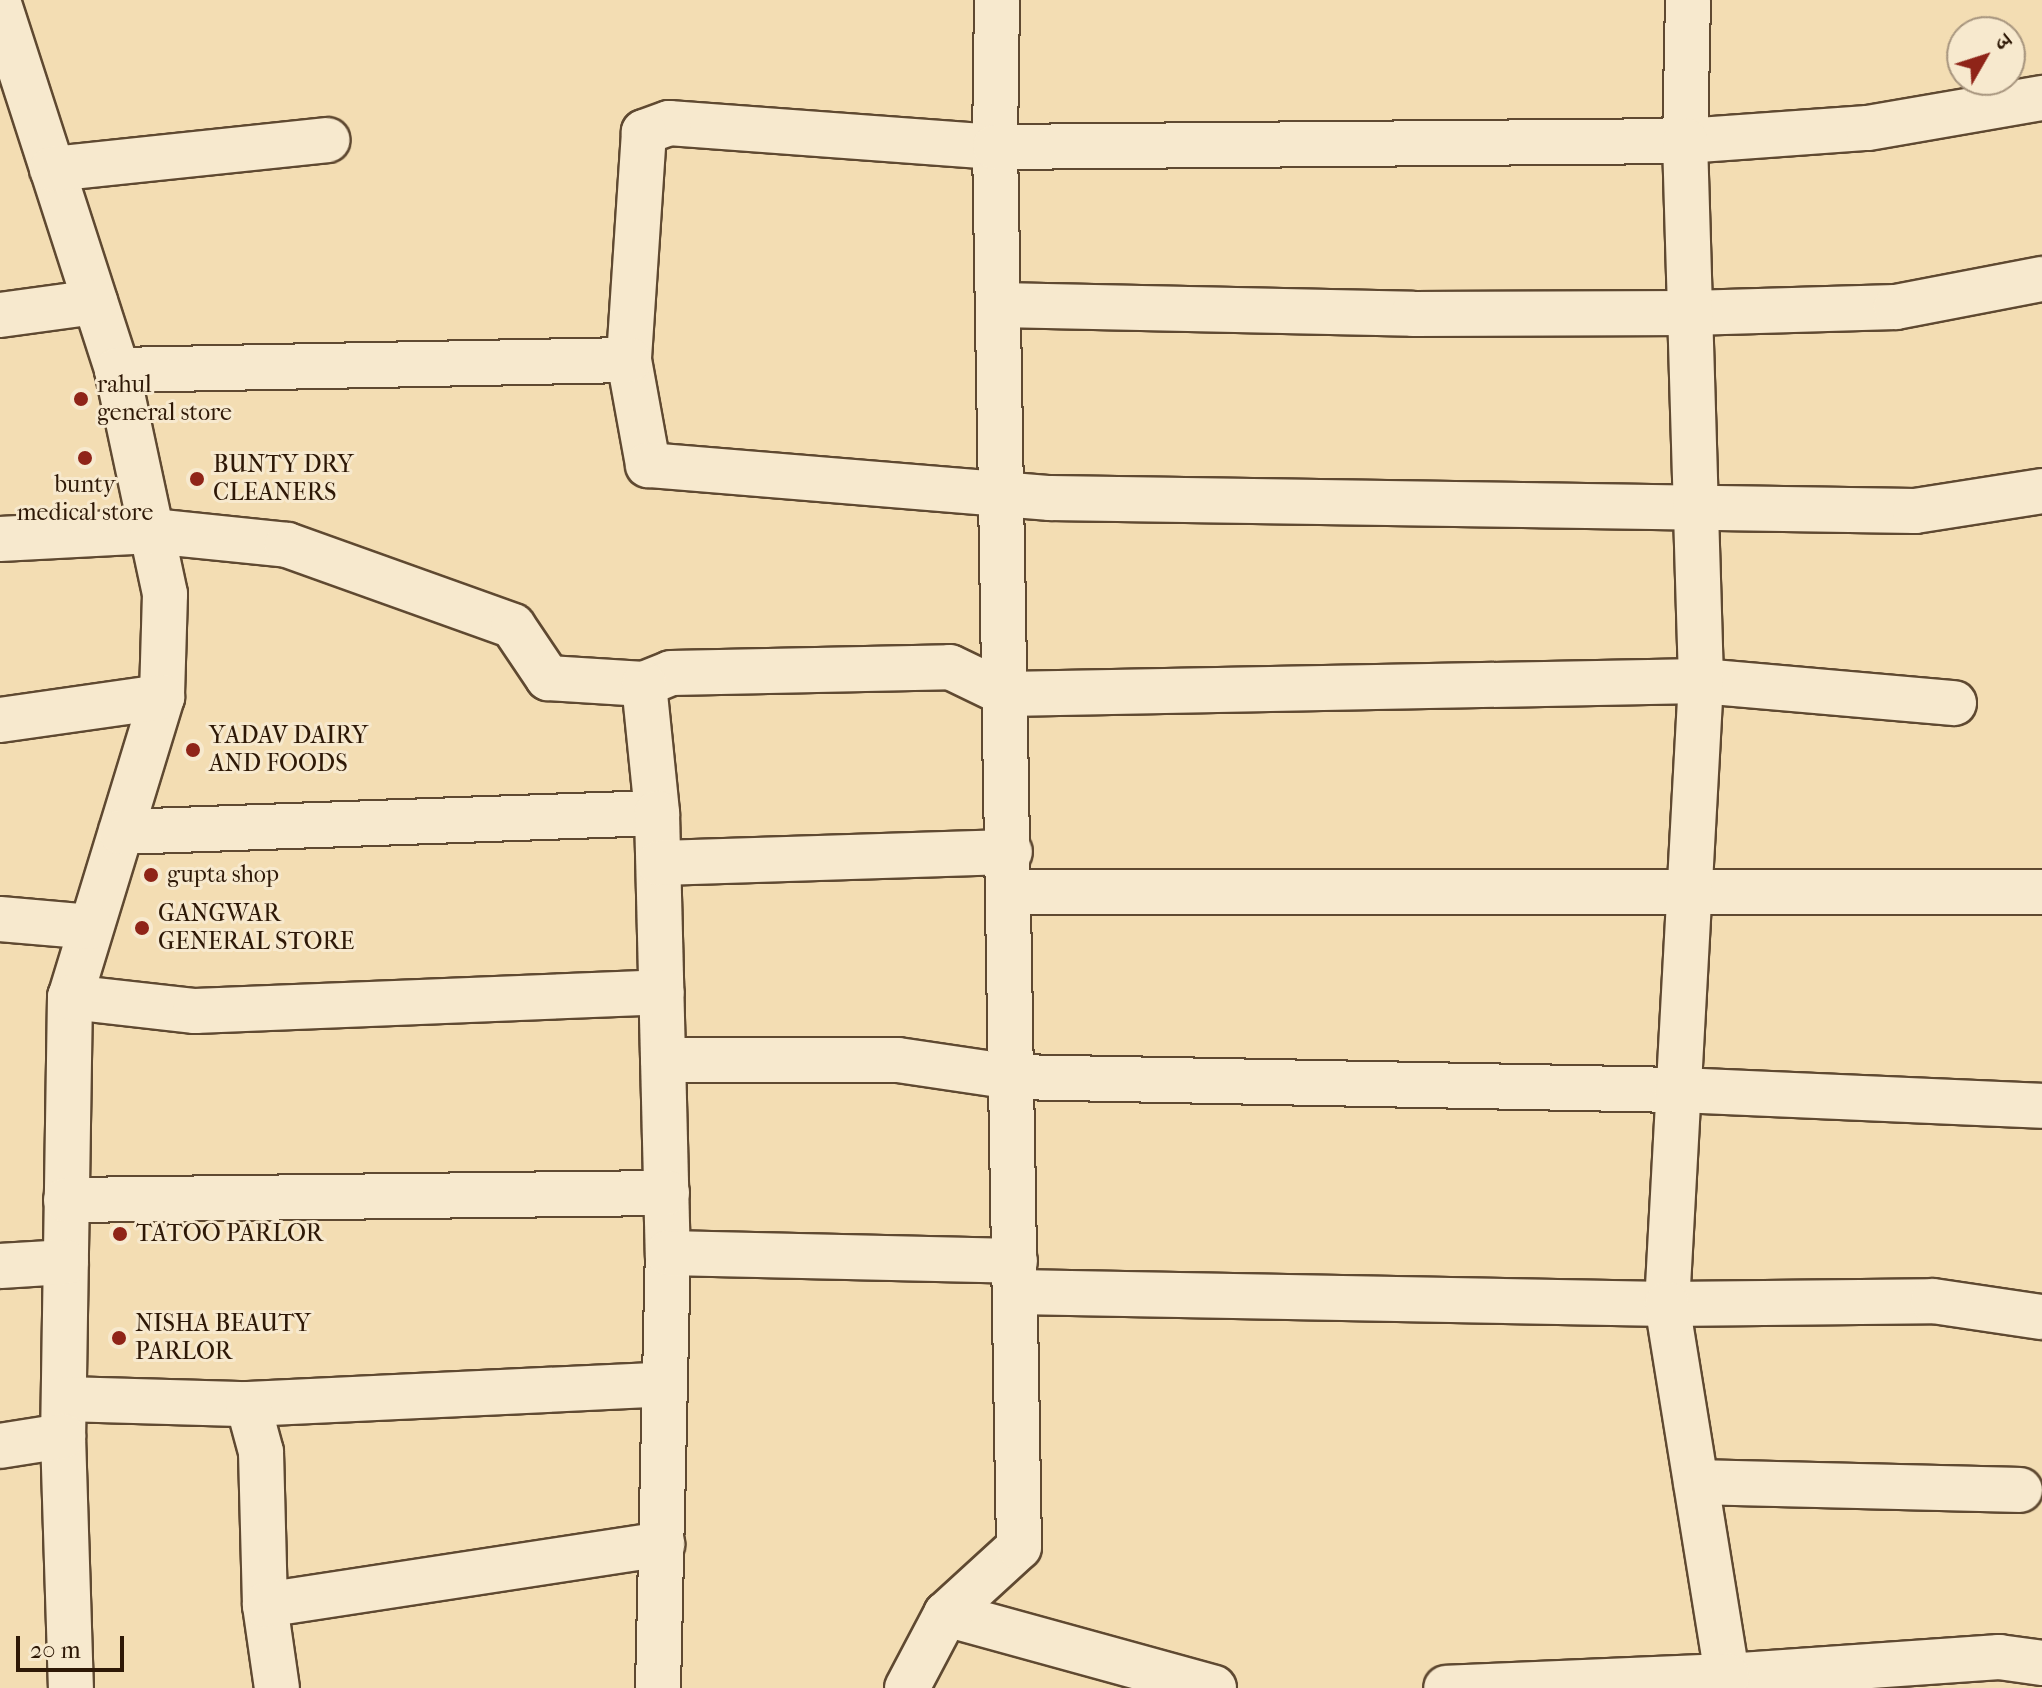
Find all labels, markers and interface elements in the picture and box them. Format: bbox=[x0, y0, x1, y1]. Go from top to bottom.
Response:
north arrow bbox=[1946, 16, 2026, 96]
text: उ bbox=[1989, 30, 2017, 55]
place label: rahul general store bbox=[97, 371, 232, 427]
marker: rahul general store bbox=[72, 390, 90, 408]
marker: bunty medical store bbox=[76, 449, 94, 467]
place label: BUNTY DRY CLEANERS bbox=[213, 451, 354, 507]
marker: BUNTY DRY CLEANERS bbox=[188, 470, 206, 488]
place label: bunty medical store bbox=[17, 471, 153, 527]
place label: YADAV DAIRY AND FOODS bbox=[209, 722, 368, 778]
marker: YADAV DAIRY AND FOODS bbox=[184, 741, 202, 759]
place label: gupta shop bbox=[167, 861, 279, 889]
marker: gupta shop bbox=[142, 866, 160, 884]
place label: GANGWAR GENERAL STORE bbox=[158, 900, 354, 956]
marker: GANGWAR GENERAL STORE bbox=[133, 919, 151, 937]
place label: TATOO PARLOR bbox=[136, 1220, 323, 1248]
marker: TATOO PARLOR bbox=[111, 1225, 129, 1243]
place label: NISHA BEAUTY PARLOR bbox=[135, 1310, 311, 1366]
marker: NISHA BEAUTY PARLOR bbox=[110, 1329, 128, 1347]
scale bar bbox=[20, 1620, 128, 1670]
text: 20 m bbox=[30, 1636, 81, 1664]

